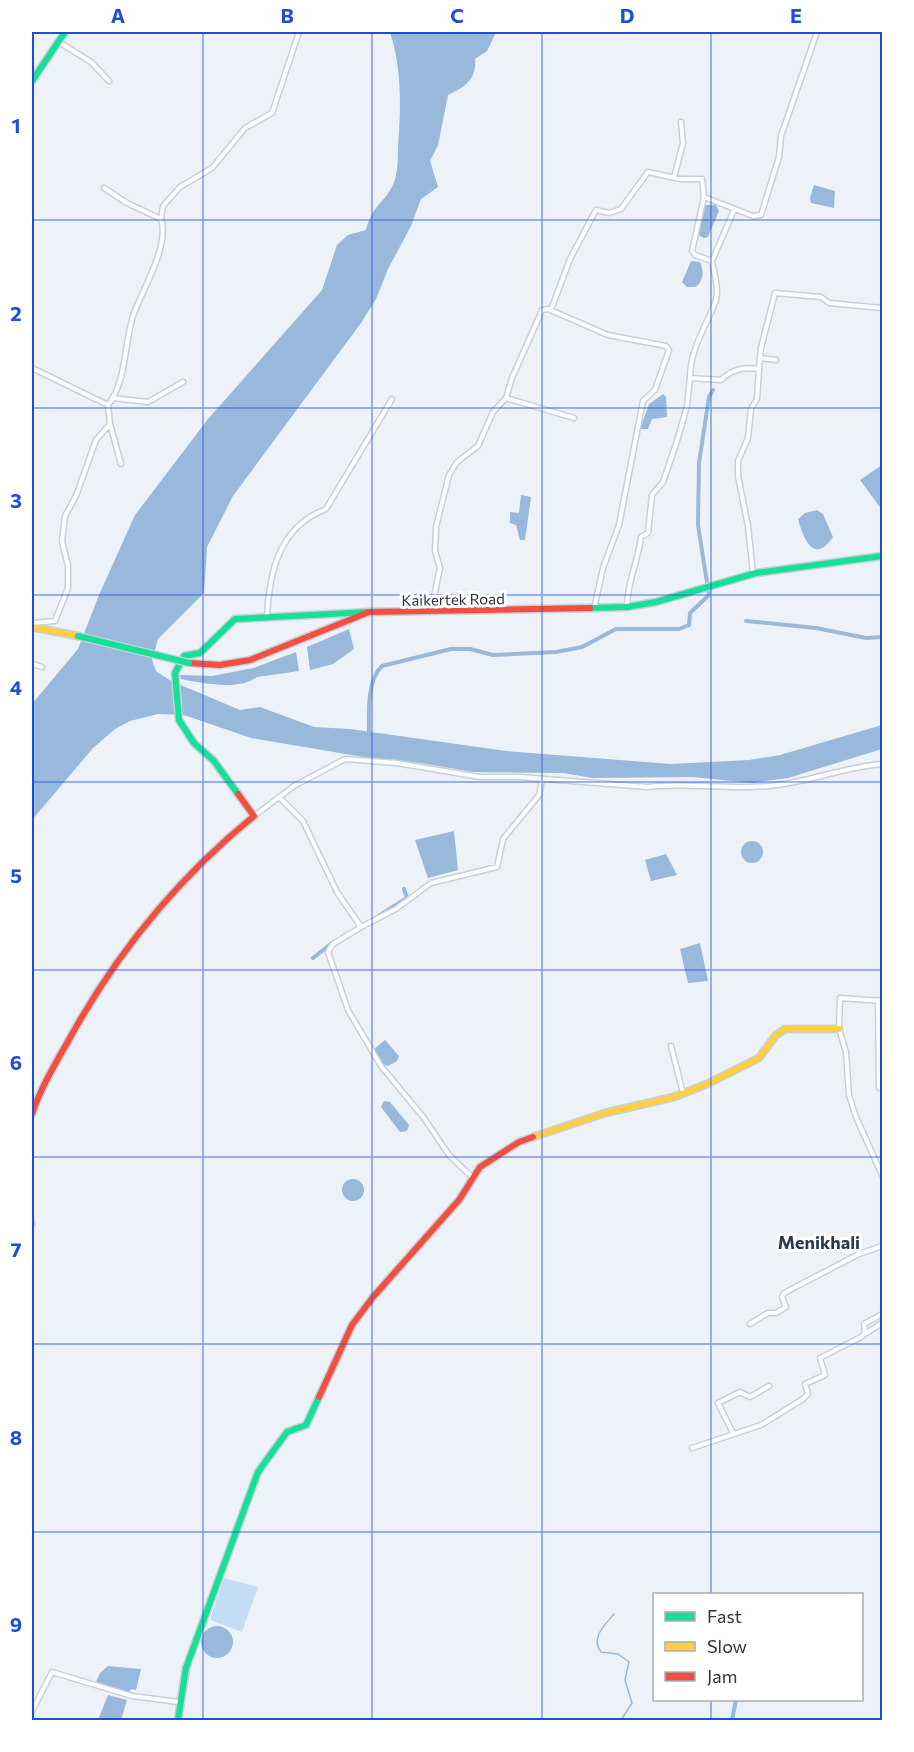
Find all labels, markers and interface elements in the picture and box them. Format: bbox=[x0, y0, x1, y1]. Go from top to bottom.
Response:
text: A bbox=[111, 3, 125, 27]
text: B bbox=[280, 3, 294, 27]
text: C bbox=[450, 3, 464, 27]
text: D bbox=[620, 3, 634, 27]
text: E bbox=[790, 3, 802, 27]
text: 1 bbox=[11, 113, 21, 137]
text: 2 bbox=[10, 301, 22, 325]
text: 3 bbox=[10, 488, 22, 512]
street label: Kaikertek Road bbox=[401, 589, 505, 609]
text: 4 bbox=[10, 675, 22, 699]
text: 5 bbox=[10, 863, 22, 887]
text: 6 bbox=[10, 1050, 22, 1074]
district label: Menikhali bbox=[778, 1231, 860, 1253]
text: 7 bbox=[11, 1237, 22, 1261]
text: 8 bbox=[10, 1425, 22, 1449]
legend bbox=[653, 1593, 863, 1701]
text: Fast bbox=[707, 1605, 742, 1627]
text: 9 bbox=[10, 1612, 22, 1636]
text: Slow bbox=[707, 1635, 747, 1657]
text: Jam bbox=[707, 1665, 737, 1687]

